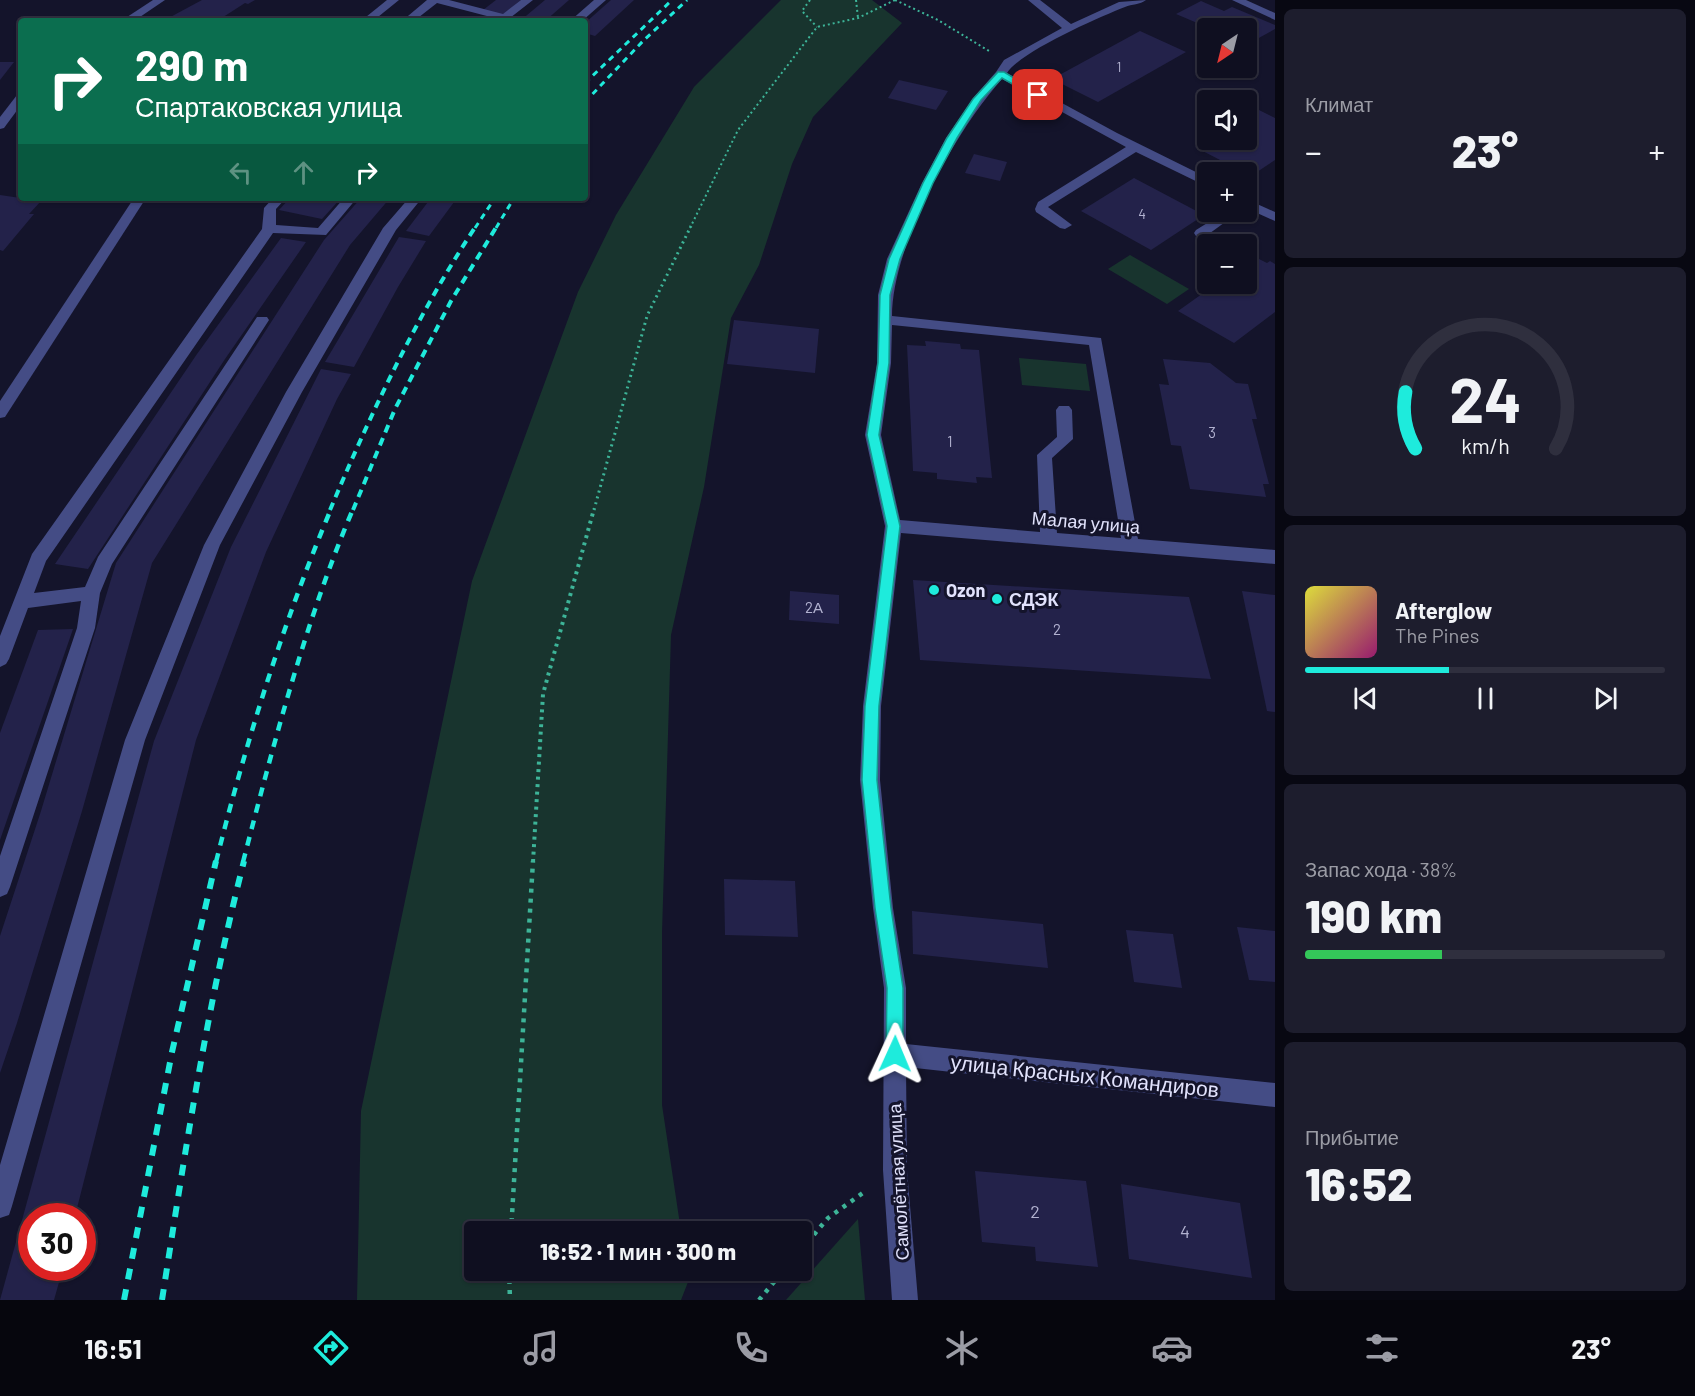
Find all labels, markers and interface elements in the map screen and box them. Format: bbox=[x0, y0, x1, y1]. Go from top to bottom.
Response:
north arrow bbox=[1197, 18, 1257, 78]
map controls bbox=[1197, 18, 1257, 294]
text: 290 m bbox=[135, 39, 248, 89]
icon: right bbox=[36, 42, 114, 120]
house number: 1 bbox=[1117, 58, 1121, 75]
pin bbox=[1012, 69, 1063, 120]
icon: arrive bbox=[1021, 78, 1054, 111]
text: Спартаковская улица bbox=[135, 90, 402, 122]
button: sound bbox=[1197, 90, 1257, 150]
text: Климат bbox=[1305, 92, 1373, 116]
text: 23° bbox=[1452, 123, 1518, 177]
text: − bbox=[1305, 131, 1322, 171]
text: + bbox=[1648, 131, 1665, 171]
icon: left bbox=[224, 156, 257, 189]
icon: ahead bbox=[287, 156, 320, 189]
icon: right bbox=[350, 156, 383, 189]
button: + bbox=[1197, 162, 1257, 222]
house number: 4 bbox=[1138, 205, 1146, 222]
button: − bbox=[1197, 234, 1257, 294]
text: 24 bbox=[1449, 361, 1521, 435]
house number: 3 bbox=[1208, 423, 1216, 441]
house number: 1 bbox=[947, 432, 953, 450]
text: km/h bbox=[1461, 433, 1509, 458]
street label: Малая улица bbox=[1031, 506, 1142, 538]
place label: Ozon bbox=[946, 579, 985, 601]
marker: Ozon bbox=[927, 583, 941, 597]
place label: СДЭК bbox=[1009, 588, 1059, 610]
marker: СДЭК bbox=[990, 592, 1004, 606]
text: Afterglow bbox=[1395, 597, 1492, 623]
house number: 2А bbox=[805, 598, 823, 616]
house number: 2 bbox=[1053, 620, 1061, 638]
text: The Pines bbox=[1395, 623, 1479, 647]
icon: previous bbox=[1349, 682, 1382, 715]
icon: pause bbox=[1469, 682, 1502, 715]
icon: next bbox=[1589, 682, 1622, 715]
text: Запас хода · 38% bbox=[1305, 857, 1457, 881]
text: 190 km bbox=[1305, 888, 1442, 942]
position arrow bbox=[863, 1022, 927, 1086]
street label: улица Красных Командиров bbox=[950, 1048, 1220, 1102]
street label: Самолётная улица bbox=[883, 1102, 913, 1261]
text: Прибытие bbox=[1305, 1125, 1399, 1149]
text: 16:52 bbox=[1305, 1156, 1412, 1210]
house number: 2 bbox=[1030, 1200, 1040, 1222]
speed limit sign: 30 bbox=[18, 1203, 96, 1281]
house number: 4 bbox=[1180, 1220, 1190, 1242]
text: 16:52 · 1 мин · 300 m bbox=[540, 1238, 736, 1264]
icon: directions bbox=[310, 1327, 352, 1369]
icon: music bbox=[520, 1327, 562, 1369]
icon: phone bbox=[730, 1327, 772, 1369]
icon: climate bbox=[941, 1327, 983, 1369]
icon: car bbox=[1151, 1327, 1193, 1369]
icon: filters bbox=[1361, 1327, 1403, 1369]
text: 16:51 bbox=[84, 1332, 142, 1364]
text: 23° bbox=[1571, 1332, 1611, 1364]

